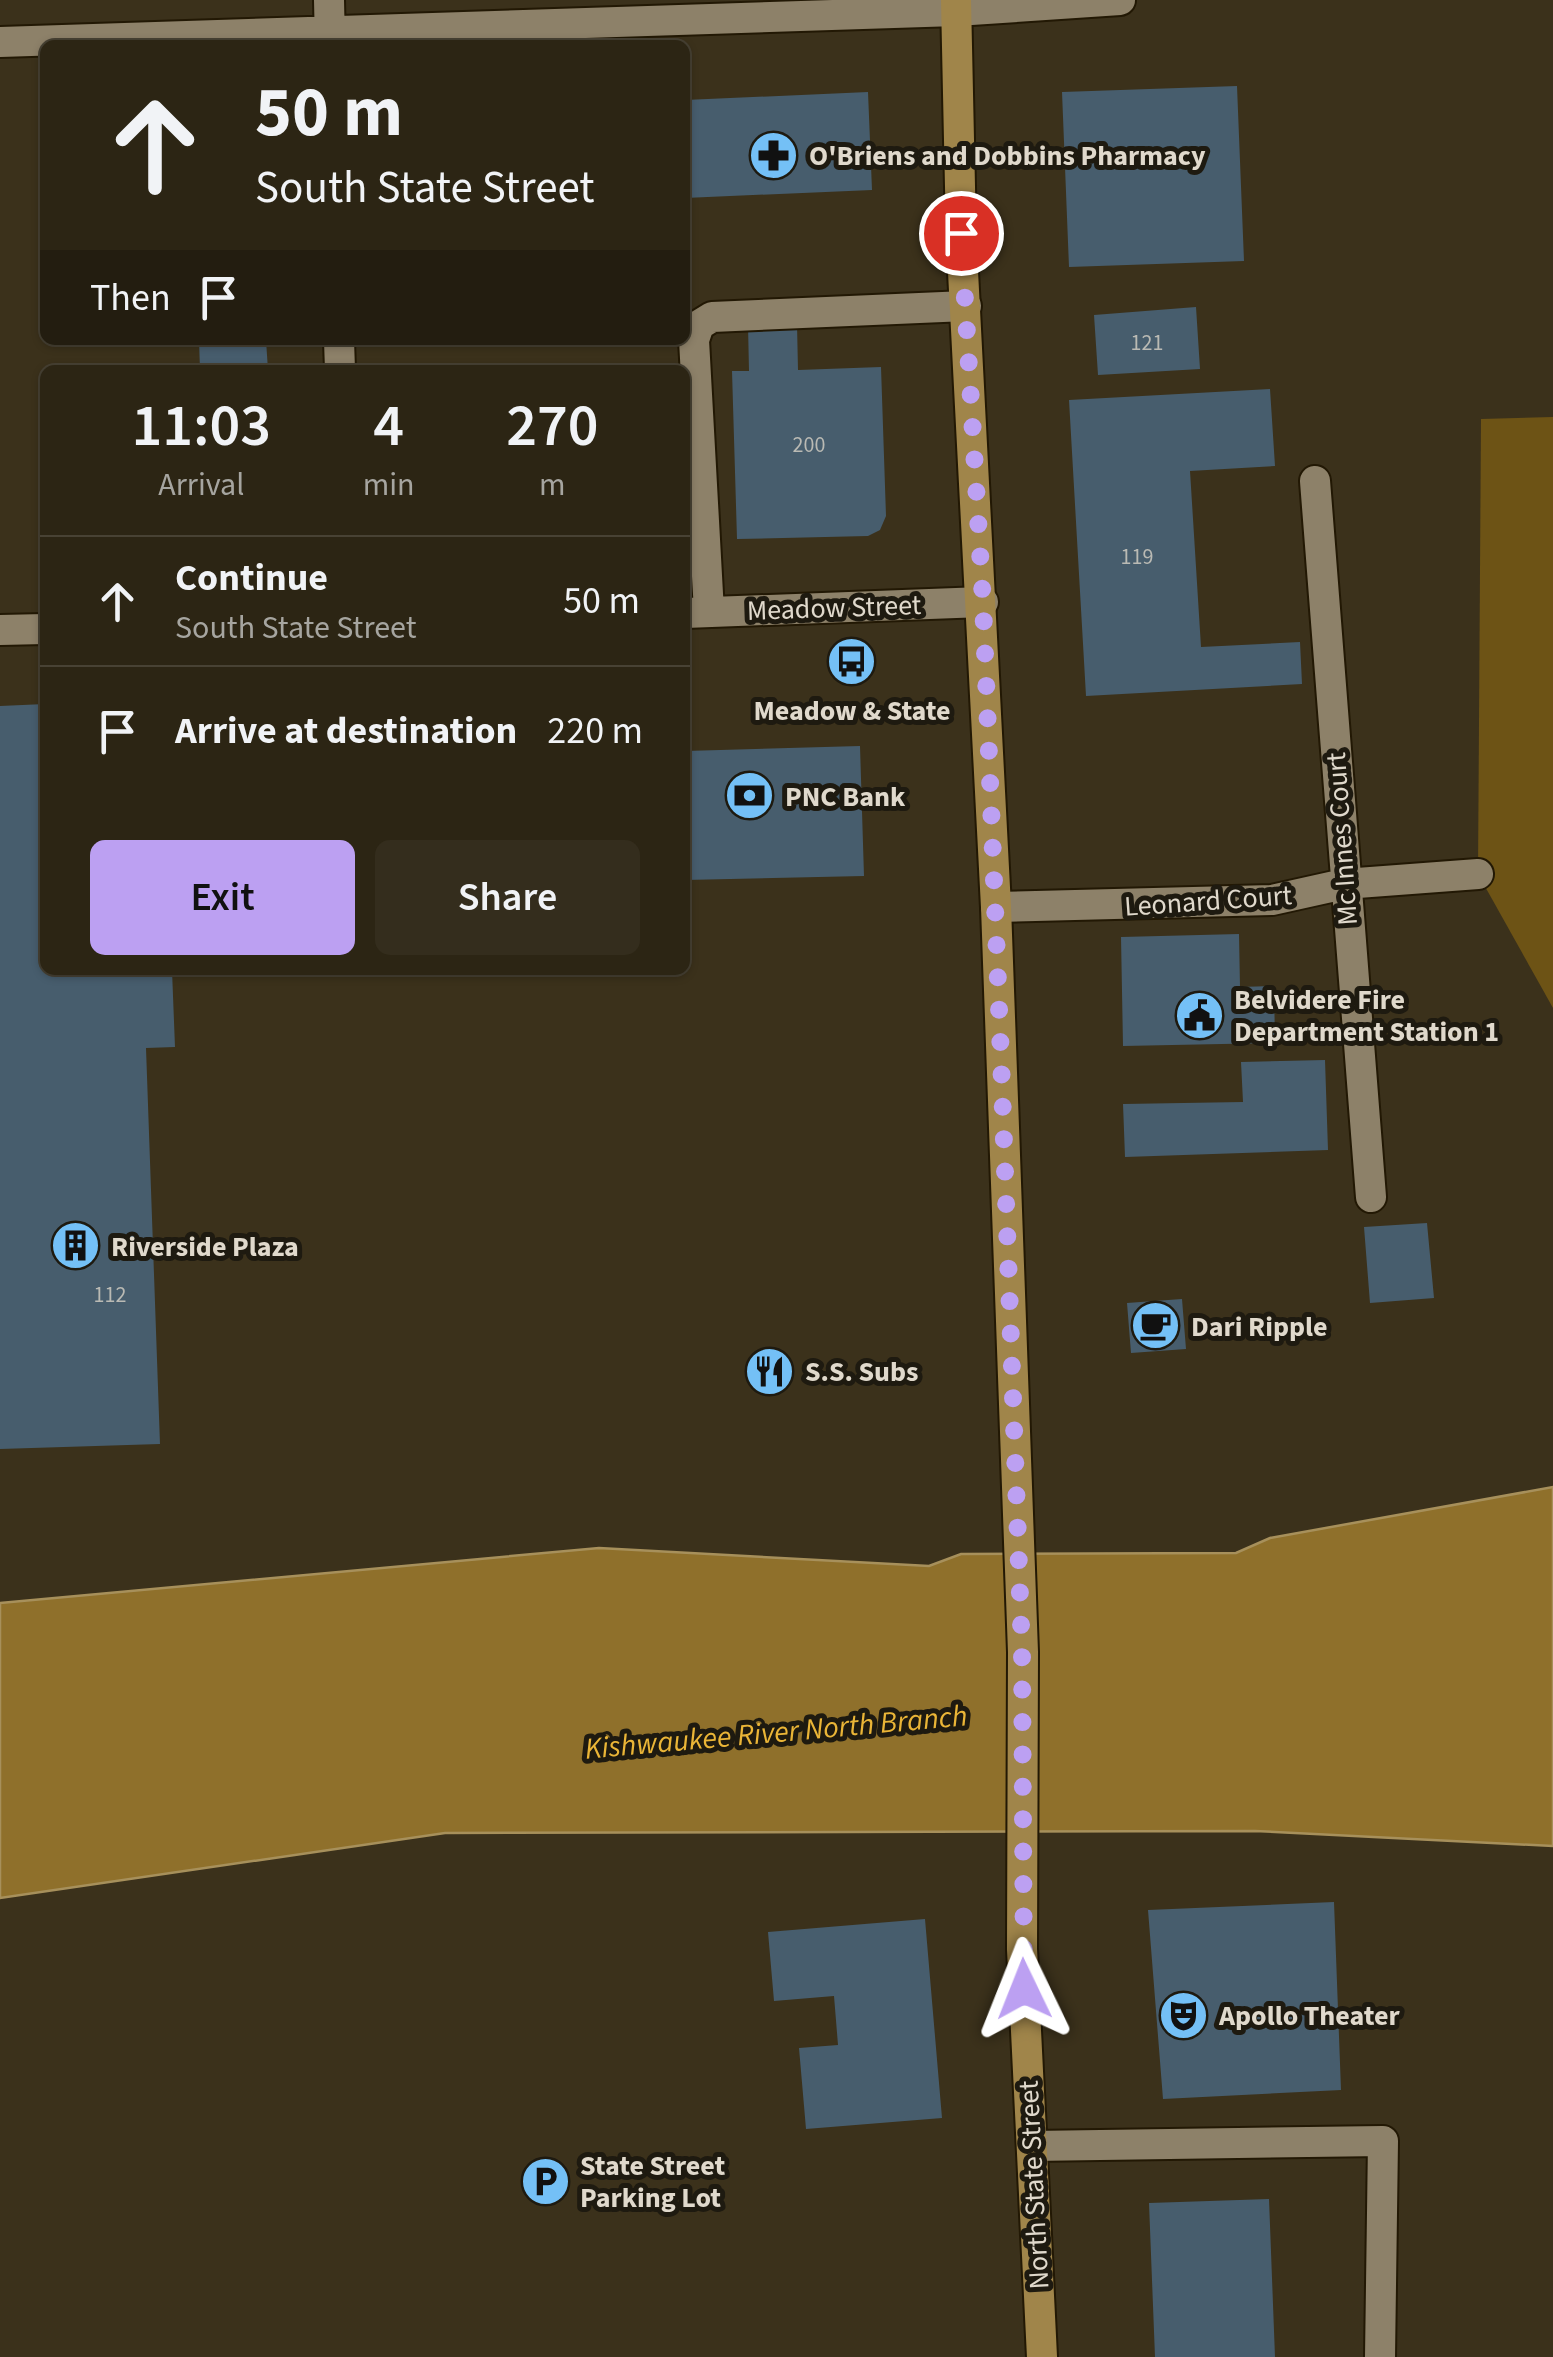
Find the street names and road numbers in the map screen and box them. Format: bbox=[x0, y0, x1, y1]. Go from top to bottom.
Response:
street label: Meadow Street bbox=[746, 585, 922, 631]
street label: Mc Innes Court bbox=[1316, 750, 1368, 927]
street label: Leonard Court bbox=[1123, 875, 1294, 927]
street label: North State Street bbox=[1009, 2079, 1059, 2290]

